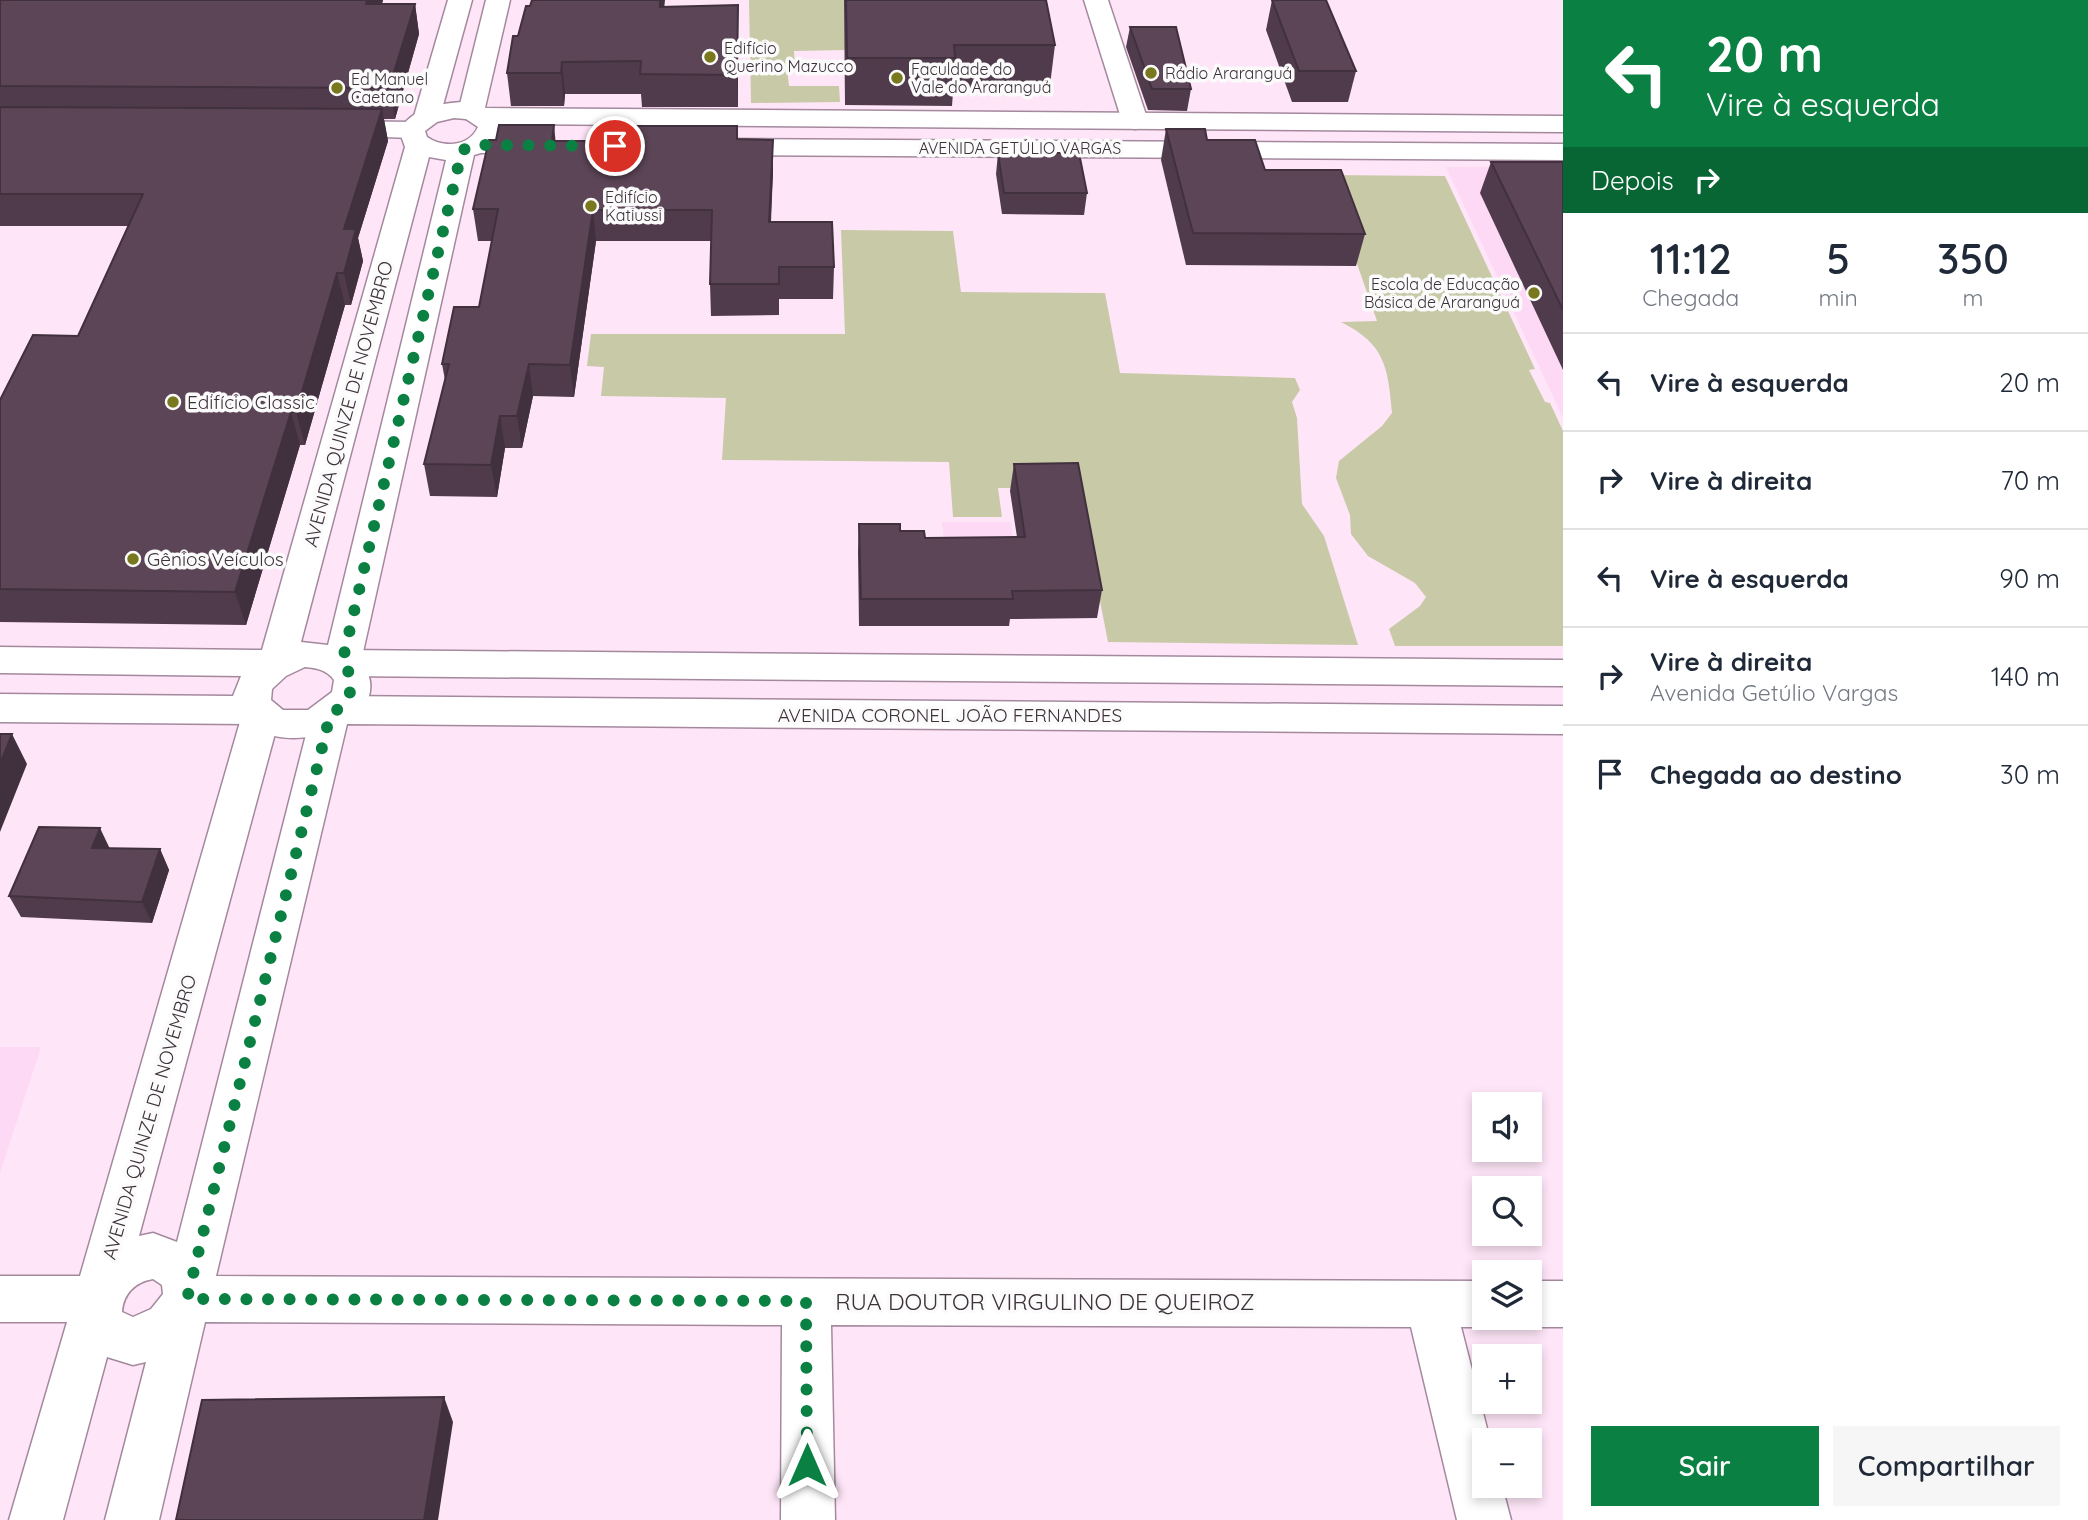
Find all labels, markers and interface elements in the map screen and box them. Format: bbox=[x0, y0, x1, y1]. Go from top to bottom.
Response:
text: 20 m bbox=[1706, 23, 1823, 84]
icon: left bbox=[1591, 28, 1682, 119]
place label: Edifício Querino Mazucco bbox=[724, 38, 853, 76]
marker: Edifício Querino Mazucco bbox=[702, 49, 718, 65]
place label: Faculdade do Vale do Araranguá bbox=[911, 59, 1051, 97]
place label: Rádio Araranguá bbox=[1165, 63, 1292, 83]
marker: Rádio Araranguá bbox=[1143, 65, 1159, 81]
place label: Ed Manuel Caetano bbox=[351, 69, 428, 107]
marker: Faculdade do Vale do Araranguá bbox=[889, 70, 905, 86]
marker: Ed Manuel Caetano bbox=[329, 80, 345, 96]
text: Vire à esquerda bbox=[1706, 84, 1940, 124]
pin bbox=[585, 116, 645, 176]
icon: arrive bbox=[596, 127, 634, 165]
street label: AVENIDA GETÚLIO VARGAS bbox=[919, 138, 1121, 158]
icon: right bbox=[1688, 161, 1726, 199]
text: Depois bbox=[1591, 164, 1674, 197]
place label: Edifício Katiussi bbox=[605, 187, 662, 225]
marker: Edifício Katiussi bbox=[583, 198, 599, 214]
text: 11:12 bbox=[1650, 232, 1732, 285]
text: 5 bbox=[1826, 232, 1850, 285]
text: 350 bbox=[1937, 232, 2009, 285]
street label: AVENIDA QUINZE DE NOVEMBRO bbox=[298, 258, 398, 550]
place label: Escola de Educação Básica de Araranguá bbox=[1364, 274, 1520, 312]
text: Chegada bbox=[1642, 283, 1739, 312]
text: min bbox=[1819, 283, 1858, 312]
text: m bbox=[1962, 283, 1983, 312]
marker: Escola de Educação Básica de Araranguá bbox=[1526, 285, 1542, 301]
icon: left bbox=[1591, 363, 1629, 401]
text: Vire à esquerda bbox=[1650, 366, 1849, 399]
text: 20 m bbox=[1999, 366, 2060, 399]
place label: Edifício Classic bbox=[187, 390, 315, 414]
marker: Edifício Classic bbox=[165, 394, 181, 410]
icon: right bbox=[1591, 461, 1629, 499]
text: Vire à direita bbox=[1650, 464, 1812, 497]
text: 70 m bbox=[2000, 464, 2060, 497]
place label: Gênios Veículos bbox=[147, 547, 284, 571]
marker: Gênios Veículos bbox=[125, 551, 141, 567]
icon: left bbox=[1591, 559, 1629, 597]
text: Vire à esquerda bbox=[1650, 562, 1849, 595]
text: 90 m bbox=[1999, 562, 2060, 595]
text: Vire à direita bbox=[1650, 645, 1812, 678]
icon: right bbox=[1591, 657, 1629, 695]
text: 140 m bbox=[1991, 660, 2060, 693]
text: Avenida Getúlio Vargas bbox=[1650, 678, 1898, 707]
street label: AVENIDA CORONEL JOÃO FERNANDES bbox=[778, 703, 1122, 727]
icon: arrive bbox=[1591, 755, 1629, 793]
text: Chegada ao destino bbox=[1650, 758, 1902, 791]
text: 30 m bbox=[2000, 758, 2060, 791]
street label: AVENIDA QUINZE DE NOVEMBRO bbox=[97, 972, 201, 1262]
map controls bbox=[1472, 1092, 1542, 1498]
button: sound bbox=[1472, 1092, 1542, 1162]
button: search bbox=[1472, 1176, 1542, 1246]
button: layers bbox=[1472, 1260, 1542, 1330]
street label: RUA DOUTOR VIRGULINO DE QUEIROZ bbox=[835, 1287, 1255, 1316]
button: + bbox=[1472, 1344, 1542, 1414]
button: Sair bbox=[1591, 1426, 1819, 1506]
button: Compartilhar bbox=[1833, 1426, 2060, 1506]
position arrow bbox=[770, 1428, 844, 1502]
button: − bbox=[1472, 1428, 1542, 1498]

